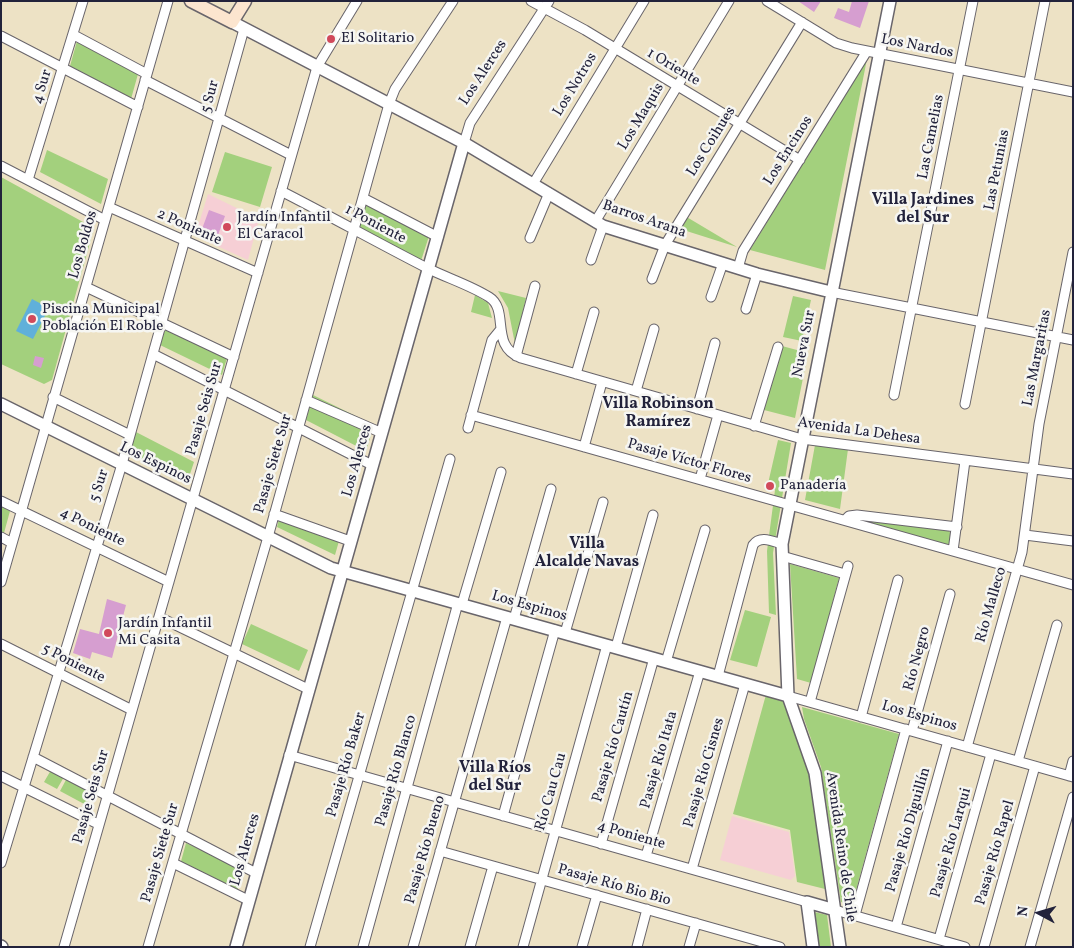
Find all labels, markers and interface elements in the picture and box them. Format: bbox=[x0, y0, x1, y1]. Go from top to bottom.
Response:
place label: El Solitario bbox=[341, 30, 414, 48]
street label: Los Nardos bbox=[879, 31, 955, 63]
marker: El Solitario bbox=[325, 33, 337, 45]
street label: Los Alerces bbox=[456, 37, 512, 109]
street label: 1 Oriente bbox=[643, 45, 703, 91]
street label: Los Notros bbox=[550, 50, 602, 120]
street label: 4 Sur bbox=[29, 68, 57, 106]
street label: 5 Sur bbox=[198, 79, 224, 115]
street label: Los Maquis bbox=[615, 80, 669, 154]
street label: Las Camelias bbox=[915, 93, 949, 181]
street label: Los Coihues bbox=[683, 104, 741, 180]
street label: Los Encinos bbox=[761, 113, 817, 189]
street label: Las Petunias bbox=[981, 128, 1015, 212]
district label: Villa Jardines del Sur bbox=[872, 191, 974, 229]
street label: Barros Arana bbox=[600, 197, 688, 243]
street label: 1 Poniente bbox=[341, 201, 409, 249]
street label: 2 Poniente bbox=[154, 206, 224, 250]
street label: Los Boldos bbox=[66, 209, 102, 281]
place label: Jardín Infantil El Caracol bbox=[237, 209, 331, 244]
marker: Jardín Infantil El Caracol bbox=[221, 221, 233, 233]
place label: Piscina Municipal Población El Roble bbox=[42, 301, 163, 336]
street label: Las Margaritas bbox=[1020, 308, 1056, 408]
street label: Nueva Sur bbox=[790, 309, 820, 379]
marker: Piscina Municipal Población El Roble bbox=[26, 313, 38, 325]
street label: Pasaje Seis Sur bbox=[183, 360, 227, 458]
district label: Villa Robinson Ramírez bbox=[602, 395, 714, 433]
street label: Pasaje Siete Sur bbox=[251, 412, 297, 516]
street label: Avenida La Dehesa bbox=[796, 414, 922, 450]
street label: Los Alerces bbox=[339, 423, 377, 499]
street label: Pasaje Víctor Flores bbox=[625, 436, 753, 488]
street label: Los Espinos bbox=[116, 439, 194, 489]
street label: 5 Sur bbox=[86, 467, 114, 505]
place label: Panadería bbox=[780, 477, 846, 495]
marker: Panadería bbox=[764, 480, 776, 492]
street label: 4 Poniente bbox=[57, 505, 127, 551]
district label: Villa Alcalde Navas bbox=[535, 535, 639, 573]
street label: Río Malleco bbox=[973, 565, 1011, 645]
street label: Los Espinos bbox=[489, 588, 569, 626]
place label: Jardín Infantil Mi Casita bbox=[118, 615, 212, 650]
street label: Río Negro bbox=[901, 625, 935, 693]
marker: Jardín Infantil Mi Casita bbox=[102, 627, 114, 639]
street label: 5 Poniente bbox=[38, 640, 108, 688]
street label: Pasaje Río Cautín bbox=[590, 689, 638, 805]
street label: Los Espinos bbox=[879, 698, 959, 736]
street label: Pasaje Río Itata bbox=[637, 709, 683, 811]
street label: Pasaje Río Baker bbox=[323, 710, 371, 820]
street label: Pasaje Río Blanco bbox=[372, 713, 422, 829]
street label: Pasaje Río Cisnes bbox=[681, 716, 729, 830]
street label: Pasaje Seis Sur bbox=[70, 748, 114, 846]
street label: Río Cau Cau bbox=[532, 751, 572, 833]
district label: Villa Ríos del Sur bbox=[459, 759, 531, 797]
street label: Pasaje Río Diguillín bbox=[883, 766, 935, 894]
street label: Avenida Reino de Chile bbox=[821, 771, 859, 923]
street label: Pasaje Río Larqui bbox=[928, 786, 976, 900]
street label: Pasaje Río Bueno bbox=[402, 794, 450, 906]
street label: Pasaje Río Rapel bbox=[972, 799, 1020, 907]
street label: Pasaje Siete Sur bbox=[138, 801, 184, 905]
street label: Los Alerces bbox=[227, 812, 265, 888]
street label: 4 Poniente bbox=[595, 818, 667, 854]
street label: Pasaje Río Bio Bio bbox=[555, 861, 673, 911]
north arrow bbox=[1014, 888, 1064, 938]
text: N bbox=[1014, 905, 1034, 917]

